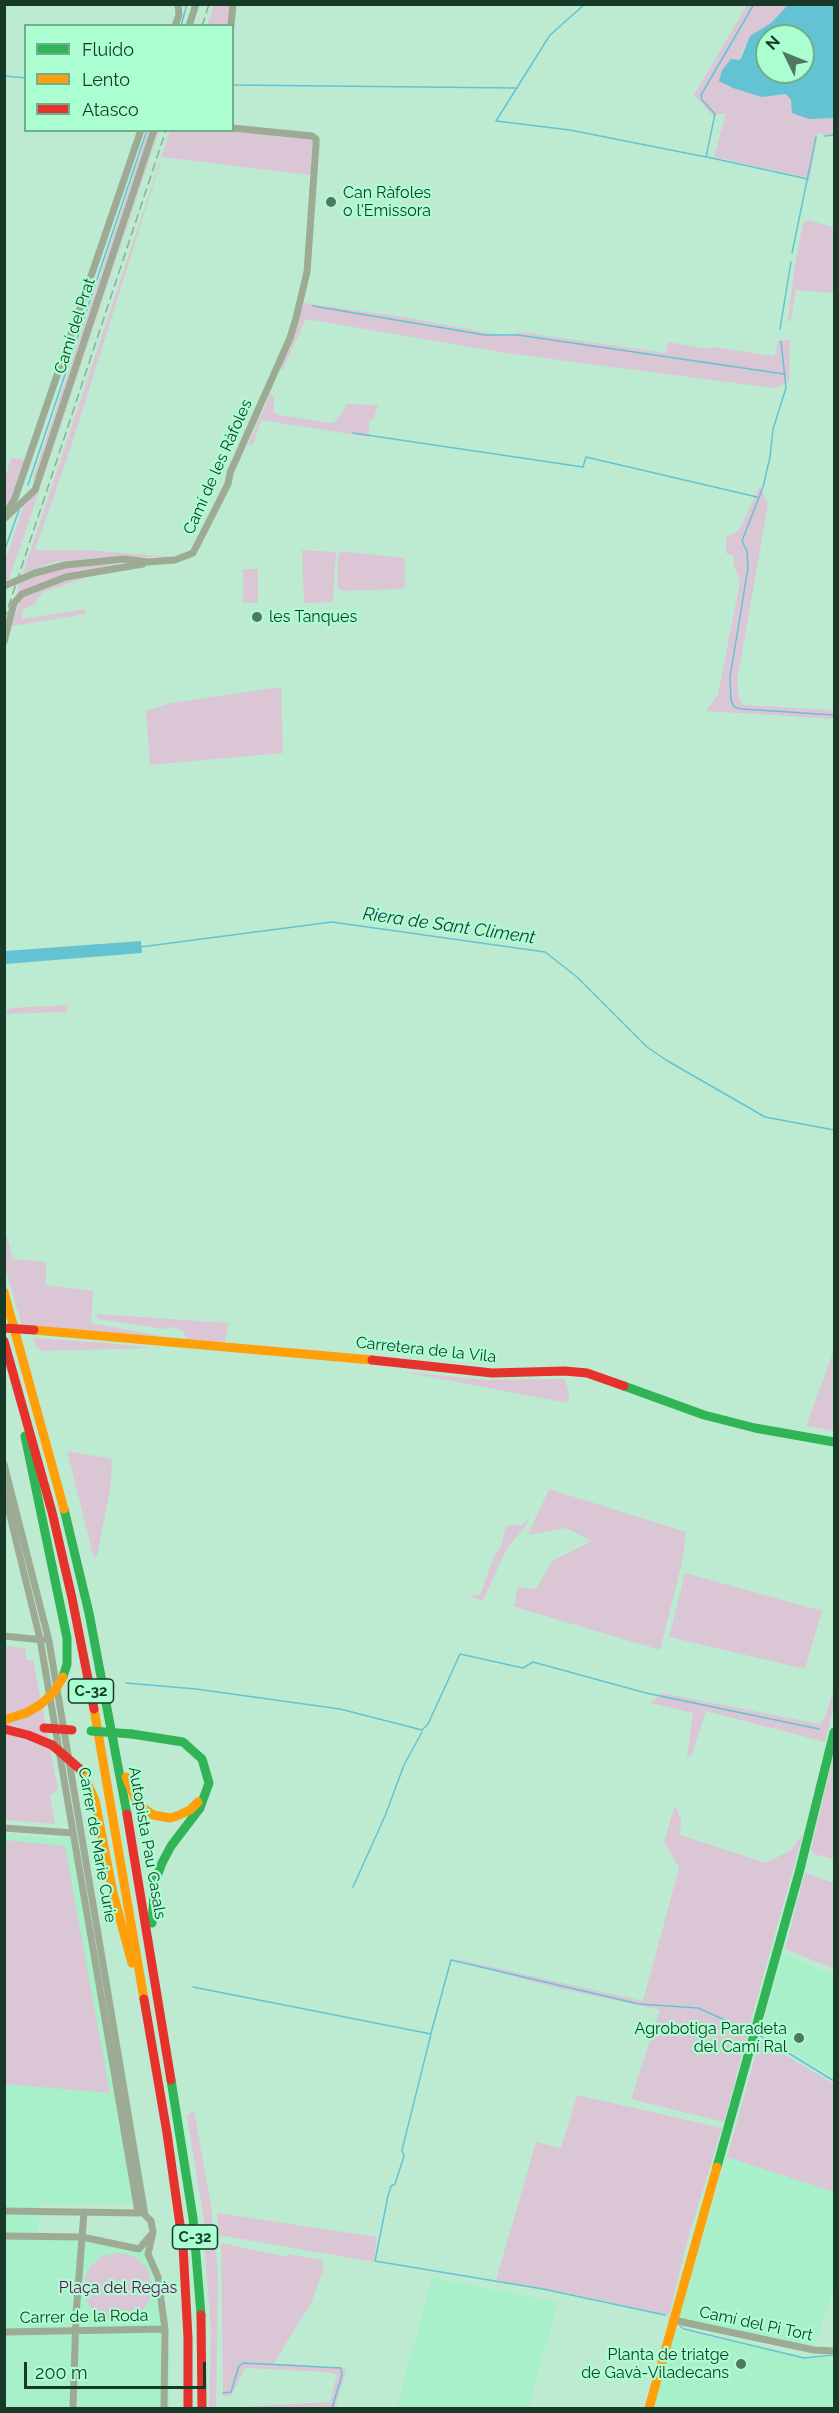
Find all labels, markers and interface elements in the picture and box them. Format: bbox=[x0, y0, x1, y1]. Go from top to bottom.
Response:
legend bbox=[24, 24, 234, 132]
north arrow bbox=[755, 24, 815, 84]
text: N bbox=[762, 32, 784, 54]
text: Fluido bbox=[82, 39, 134, 60]
text: Lento bbox=[82, 69, 130, 90]
text: Atasco bbox=[82, 99, 139, 120]
place label: Can Ràfoles o l'Emissora bbox=[343, 183, 431, 221]
marker: Can Ràfoles o l'Emissora bbox=[324, 195, 338, 209]
street label: Camí del Prat bbox=[51, 276, 99, 376]
street label: Camí de les Ràfoles bbox=[180, 396, 256, 538]
place label: les Tanques bbox=[269, 607, 357, 627]
marker: les Tanques bbox=[250, 610, 264, 624]
water label: Riera de Sant Climent bbox=[361, 903, 537, 949]
street label: Carretera de la Vila bbox=[355, 1333, 497, 1367]
road number: C-32 bbox=[68, 1679, 113, 1703]
street label: Autopista Pau Casals bbox=[124, 1765, 170, 1921]
street label: Carrer de Marie Curie bbox=[74, 1766, 120, 1924]
place label: Agrobotiga Paradeta del Camí Ral bbox=[635, 2019, 787, 2057]
marker: Agrobotiga Paradeta del Camí Ral bbox=[792, 2031, 806, 2045]
road number: C-32 bbox=[172, 2225, 218, 2249]
park label: Plaça del Regàs bbox=[59, 2278, 177, 2298]
street label: Camí del Pi Tort bbox=[697, 2303, 815, 2345]
street label: Carrer de la Roda bbox=[19, 2306, 149, 2328]
place label: Planta de triatge de Gavà-Viladecans bbox=[581, 2345, 729, 2383]
scale bar bbox=[27, 2350, 208, 2388]
marker: Planta de triatge de Gavà-Viladecans bbox=[734, 2357, 748, 2371]
text: 200 m bbox=[35, 2362, 88, 2383]

